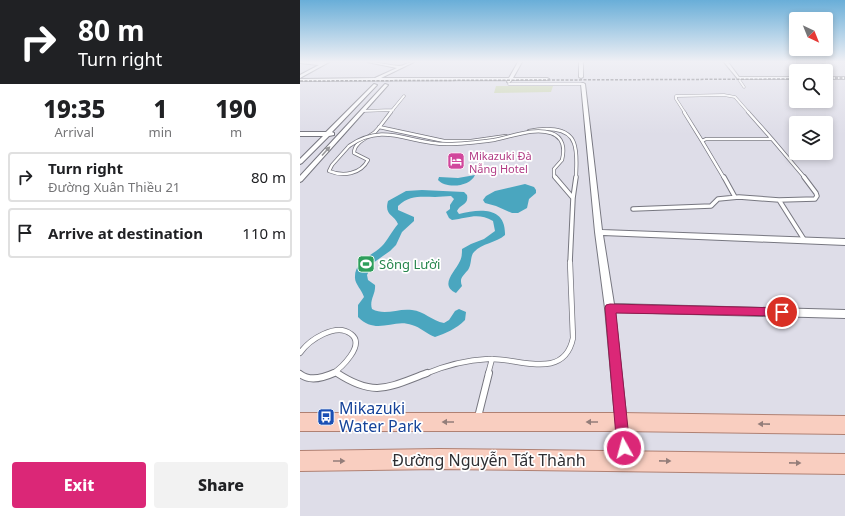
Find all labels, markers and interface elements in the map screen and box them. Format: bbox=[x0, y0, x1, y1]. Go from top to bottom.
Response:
text: 80 m bbox=[78, 11, 145, 49]
north arrow bbox=[789, 12, 833, 56]
map controls bbox=[789, 12, 833, 160]
icon: right bbox=[12, 16, 64, 68]
text: Turn right bbox=[78, 47, 162, 71]
button: search bbox=[789, 64, 833, 108]
text: 19:35 bbox=[43, 92, 105, 125]
text: 1 bbox=[153, 92, 167, 125]
text: 190 bbox=[215, 92, 257, 125]
button: layers bbox=[789, 116, 833, 160]
text: Arrival bbox=[54, 123, 94, 141]
text: min bbox=[149, 123, 172, 141]
text: m bbox=[230, 123, 242, 141]
one-way arrow bbox=[321, 147, 330, 156]
place label: Mikazuki Đà Nẵng Hotel bbox=[469, 148, 532, 176]
hotel icon: Mikazuki Đà Nẵng Hotel bbox=[446, 151, 466, 171]
text: Turn right bbox=[48, 158, 123, 178]
icon: right bbox=[14, 166, 36, 188]
text: 80 m bbox=[251, 167, 286, 187]
text: Đường Xuân Thiều 21 bbox=[48, 178, 180, 196]
icon: arrive bbox=[14, 222, 36, 244]
text: Arrive at destination bbox=[48, 223, 203, 243]
text: 110 m bbox=[242, 223, 286, 243]
sports icon: Sông Lười bbox=[356, 254, 376, 274]
place label: Sông Lười bbox=[379, 255, 440, 273]
pin bbox=[765, 295, 799, 329]
icon: arrive bbox=[771, 301, 793, 323]
place label: Mikazuki Water Park bbox=[339, 397, 422, 437]
bus stop icon: Mikazuki Water Park bbox=[316, 407, 336, 427]
one-way arrow bbox=[441, 419, 454, 425]
one-way arrow bbox=[585, 419, 598, 425]
one-way arrow bbox=[758, 420, 770, 427]
position arrow bbox=[603, 427, 645, 469]
street label: Đường Nguyễn Tất Thành bbox=[392, 449, 586, 471]
one-way arrow bbox=[333, 458, 346, 464]
one-way arrow bbox=[659, 458, 671, 465]
one-way arrow bbox=[789, 460, 802, 466]
button: Exit bbox=[12, 462, 146, 508]
button: Share bbox=[154, 462, 288, 508]

